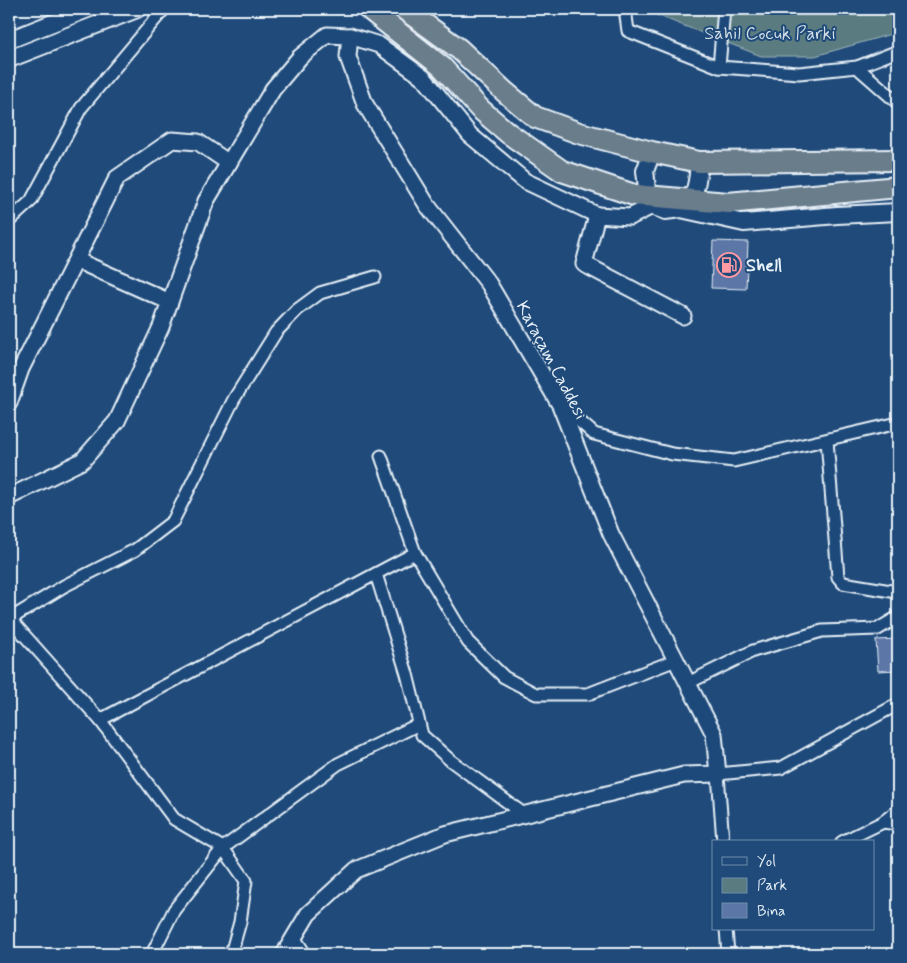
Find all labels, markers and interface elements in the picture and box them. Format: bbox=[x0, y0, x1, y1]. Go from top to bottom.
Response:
park label: Sahil Cocuk Parki bbox=[704, 22, 836, 46]
fuel station icon: Shell bbox=[716, 252, 742, 278]
place label: Shell bbox=[746, 254, 782, 278]
street label: Karaçam Caddesi bbox=[510, 297, 592, 424]
legend bbox=[712, 840, 874, 930]
text: Yol bbox=[757, 852, 776, 872]
text: Park bbox=[757, 876, 787, 896]
text: Bina bbox=[757, 902, 785, 922]

